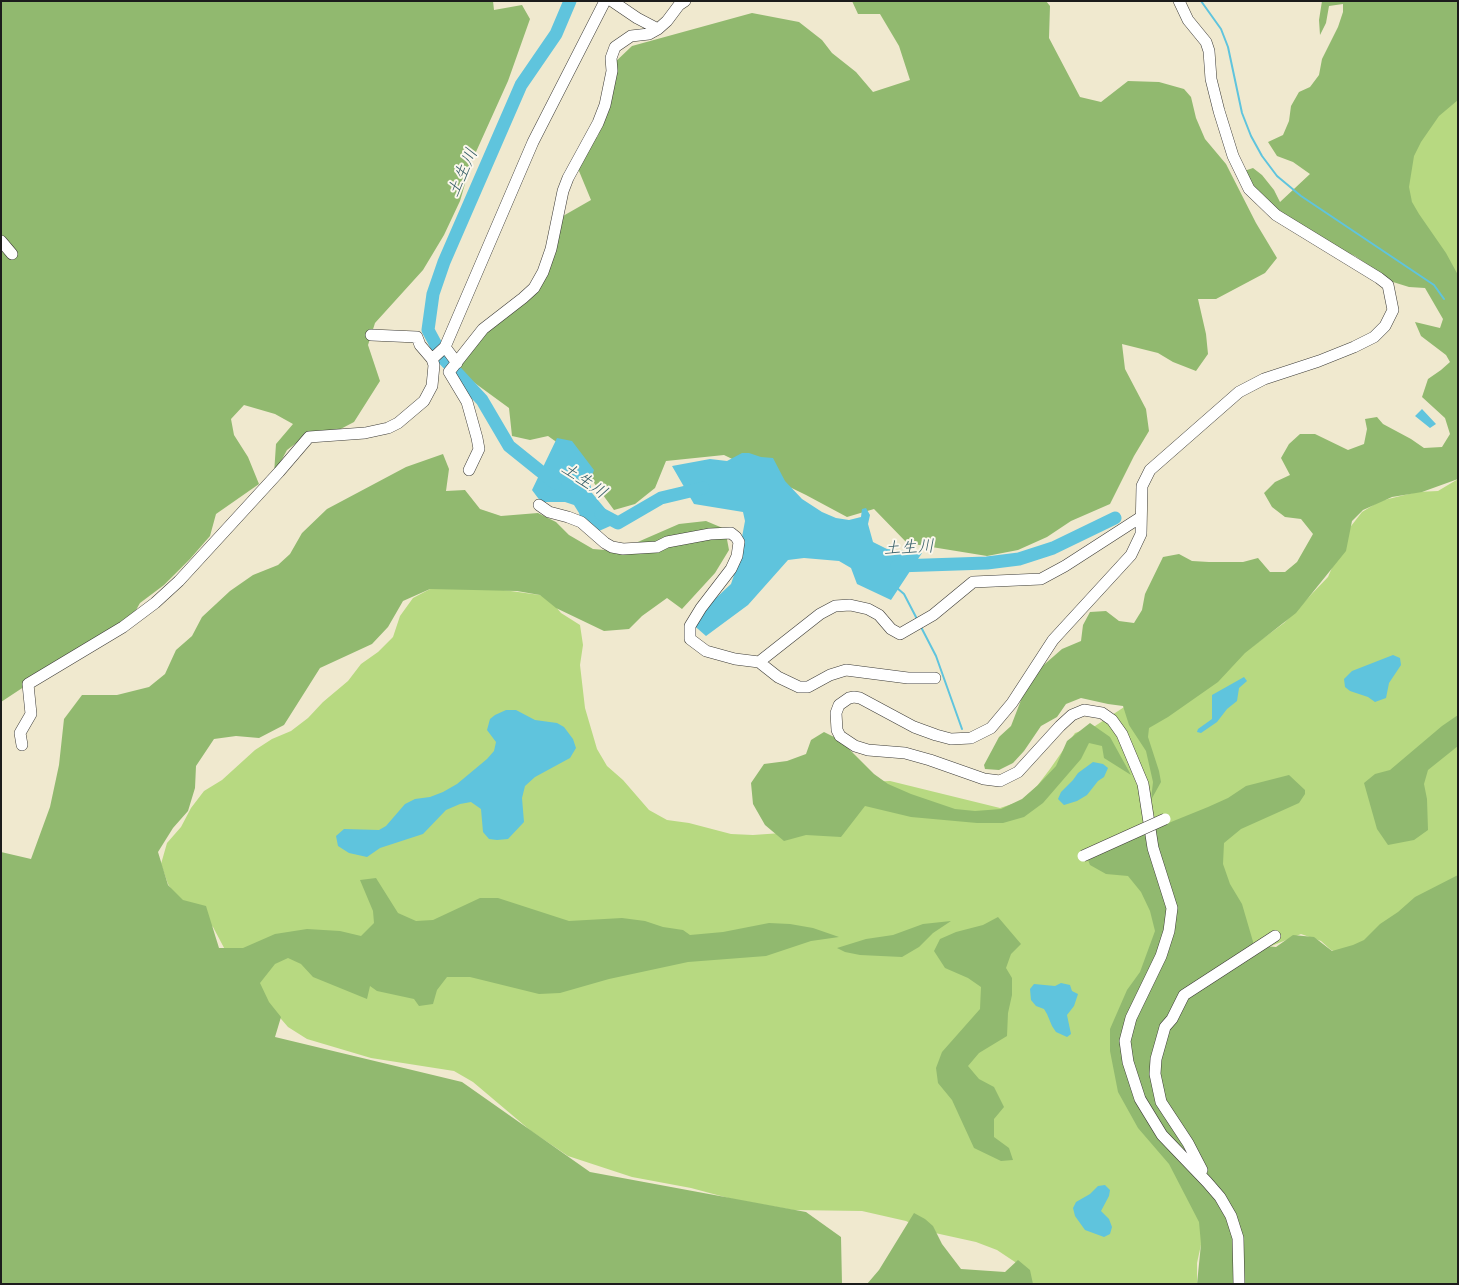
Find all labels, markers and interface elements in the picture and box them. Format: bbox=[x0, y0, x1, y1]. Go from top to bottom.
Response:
water label: 土生川 bbox=[443, 146, 483, 200]
water label: 土生川 bbox=[557, 458, 611, 504]
water label: 土生川 bbox=[883, 536, 935, 560]

